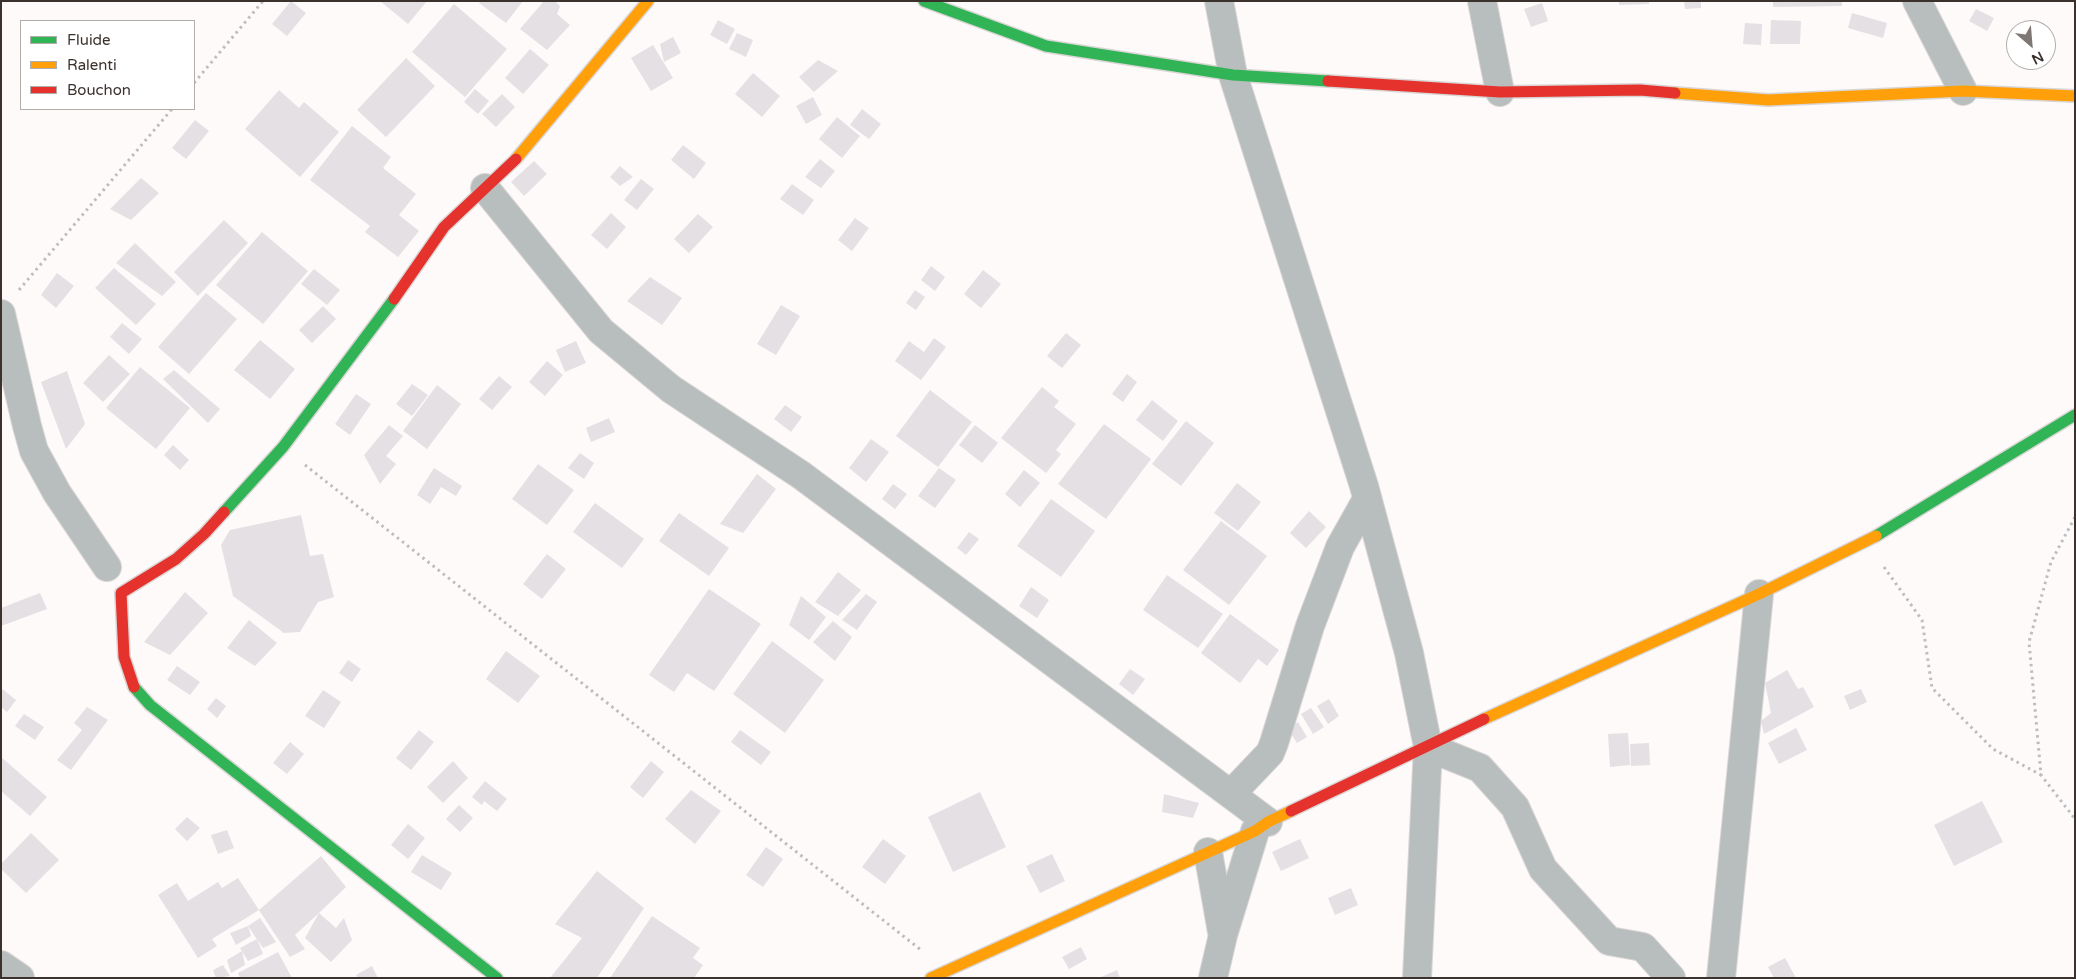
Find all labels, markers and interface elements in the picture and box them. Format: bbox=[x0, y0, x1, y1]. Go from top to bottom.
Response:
legend bbox=[20, 20, 195, 110]
north arrow bbox=[2006, 20, 2056, 70]
text: Fluide bbox=[67, 31, 111, 49]
text: N bbox=[2029, 48, 2046, 68]
text: Ralenti bbox=[67, 56, 117, 74]
text: Bouchon bbox=[67, 81, 131, 99]

